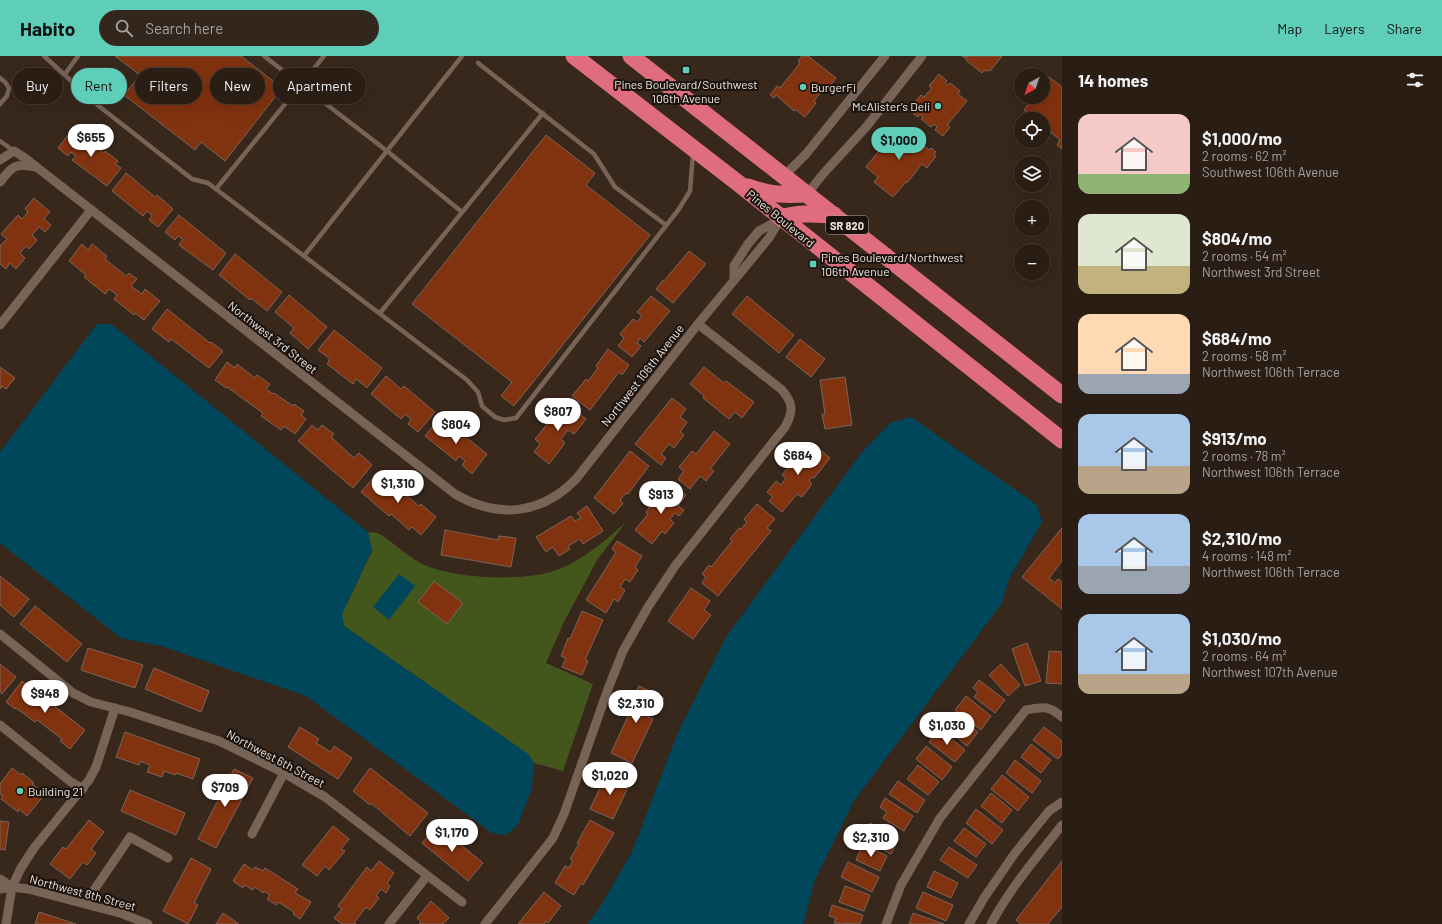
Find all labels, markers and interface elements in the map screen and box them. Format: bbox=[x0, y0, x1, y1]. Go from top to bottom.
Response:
search box bbox=[99, 10, 379, 46]
text: Habito bbox=[20, 17, 75, 40]
icon: search bbox=[113, 17, 135, 39]
text: Search here bbox=[145, 19, 223, 37]
text: Map bbox=[1277, 20, 1302, 37]
text: Layers bbox=[1324, 20, 1365, 37]
text: Share bbox=[1387, 20, 1422, 37]
marker: Pines Boulevard/Southwest 106th Avenue bbox=[681, 65, 691, 75]
chip: Buy bbox=[12, 68, 63, 104]
chip: Rent bbox=[71, 68, 127, 104]
chip: Filters bbox=[135, 68, 202, 104]
chip: New bbox=[210, 68, 265, 104]
chip: Apartment bbox=[273, 68, 366, 104]
north arrow bbox=[1014, 68, 1050, 104]
map controls bbox=[1014, 68, 1050, 280]
icon: filters bbox=[1404, 69, 1426, 91]
text: 14 homes bbox=[1078, 70, 1148, 90]
place label: Pines Boulevard/Southwest 106th Avenue bbox=[614, 77, 758, 105]
place label: BurgerFi bbox=[811, 80, 856, 94]
marker: BurgerFi bbox=[798, 82, 808, 92]
place label: McAlister's Deli bbox=[852, 99, 930, 113]
marker: McAlister's Deli bbox=[933, 101, 943, 111]
button: locate bbox=[1014, 112, 1050, 148]
pin: $655 bbox=[67, 124, 115, 158]
pin: $1,000 bbox=[866, 127, 932, 161]
text: $1,000/mo bbox=[1202, 128, 1282, 148]
text: $655 bbox=[77, 129, 105, 145]
icon: home bbox=[1110, 130, 1158, 178]
text: $1,000 bbox=[880, 132, 918, 148]
text: 2 rooms · 62 m² bbox=[1202, 148, 1287, 164]
button: layers bbox=[1014, 156, 1050, 192]
text: Southwest 106th Avenue bbox=[1202, 164, 1339, 180]
street label: Pines Boulevard bbox=[744, 186, 818, 250]
button: + bbox=[1014, 200, 1050, 236]
road number: SR 820 bbox=[826, 216, 868, 234]
text: $804/mo bbox=[1202, 228, 1272, 248]
icon: home bbox=[1110, 230, 1158, 278]
button: − bbox=[1014, 244, 1050, 280]
text: 2 rooms · 54 m² bbox=[1202, 248, 1287, 264]
place label: Pines Boulevard/Northwest 106th Avenue bbox=[821, 250, 964, 278]
marker: Pines Boulevard/Northwest 106th Avenue bbox=[808, 259, 818, 269]
text: Northwest 3rd Street bbox=[1202, 264, 1321, 280]
street label: Northwest 3rd Street bbox=[226, 298, 320, 376]
street label: Northwest 106th Avenue bbox=[598, 321, 686, 429]
text: $684/mo bbox=[1202, 328, 1272, 348]
icon: home bbox=[1110, 330, 1158, 378]
text: 2 rooms · 58 m² bbox=[1202, 348, 1286, 364]
text: Northwest 106th Terrace bbox=[1202, 364, 1340, 380]
pin: $807 bbox=[534, 398, 582, 432]
text: $807 bbox=[544, 403, 572, 419]
pin: $804 bbox=[432, 411, 480, 445]
text: $804 bbox=[441, 416, 471, 432]
text: $913/mo bbox=[1202, 428, 1267, 448]
icon: home bbox=[1110, 430, 1158, 478]
pin: $684 bbox=[774, 442, 822, 476]
text: $684 bbox=[783, 447, 813, 463]
text: 2 rooms · 78 m² bbox=[1202, 448, 1286, 464]
text: Northwest 106th Terrace bbox=[1202, 464, 1340, 480]
pin: $1,310 bbox=[365, 470, 431, 504]
text: $1,310 bbox=[381, 475, 415, 491]
pin: $913 bbox=[637, 481, 685, 515]
text: $913 bbox=[648, 486, 674, 502]
text: $2,310/mo bbox=[1202, 528, 1282, 548]
icon: home bbox=[1110, 530, 1158, 578]
text: 4 rooms · 148 m² bbox=[1202, 548, 1292, 564]
text: Northwest 106th Terrace bbox=[1202, 564, 1340, 580]
text: $1,030/mo bbox=[1202, 628, 1282, 648]
icon: home bbox=[1110, 630, 1158, 678]
text: 2 rooms · 64 m² bbox=[1202, 648, 1287, 664]
text: Northwest 107th Avenue bbox=[1202, 664, 1338, 680]
pin: $948 bbox=[21, 680, 69, 714]
text: $948 bbox=[30, 685, 60, 701]
pin: $2,310 bbox=[603, 690, 669, 724]
text: $2,310 bbox=[617, 695, 655, 711]
pin: $1,030 bbox=[914, 712, 980, 746]
text: $1,030 bbox=[929, 717, 966, 733]
street label: Northwest 6th Street bbox=[224, 726, 328, 790]
pin: $1,020 bbox=[577, 762, 643, 796]
text: $1,020 bbox=[591, 767, 629, 783]
pin: $709 bbox=[201, 774, 249, 808]
text: $709 bbox=[211, 779, 239, 795]
place label: Building 21 bbox=[28, 784, 83, 798]
marker: Building 21 bbox=[15, 786, 25, 796]
pin: $1,170 bbox=[419, 819, 485, 853]
text: $1,170 bbox=[435, 824, 469, 840]
pin: $2,310 bbox=[838, 824, 904, 858]
text: $2,310 bbox=[852, 829, 890, 845]
street label: Northwest 8th Street bbox=[28, 871, 138, 913]

